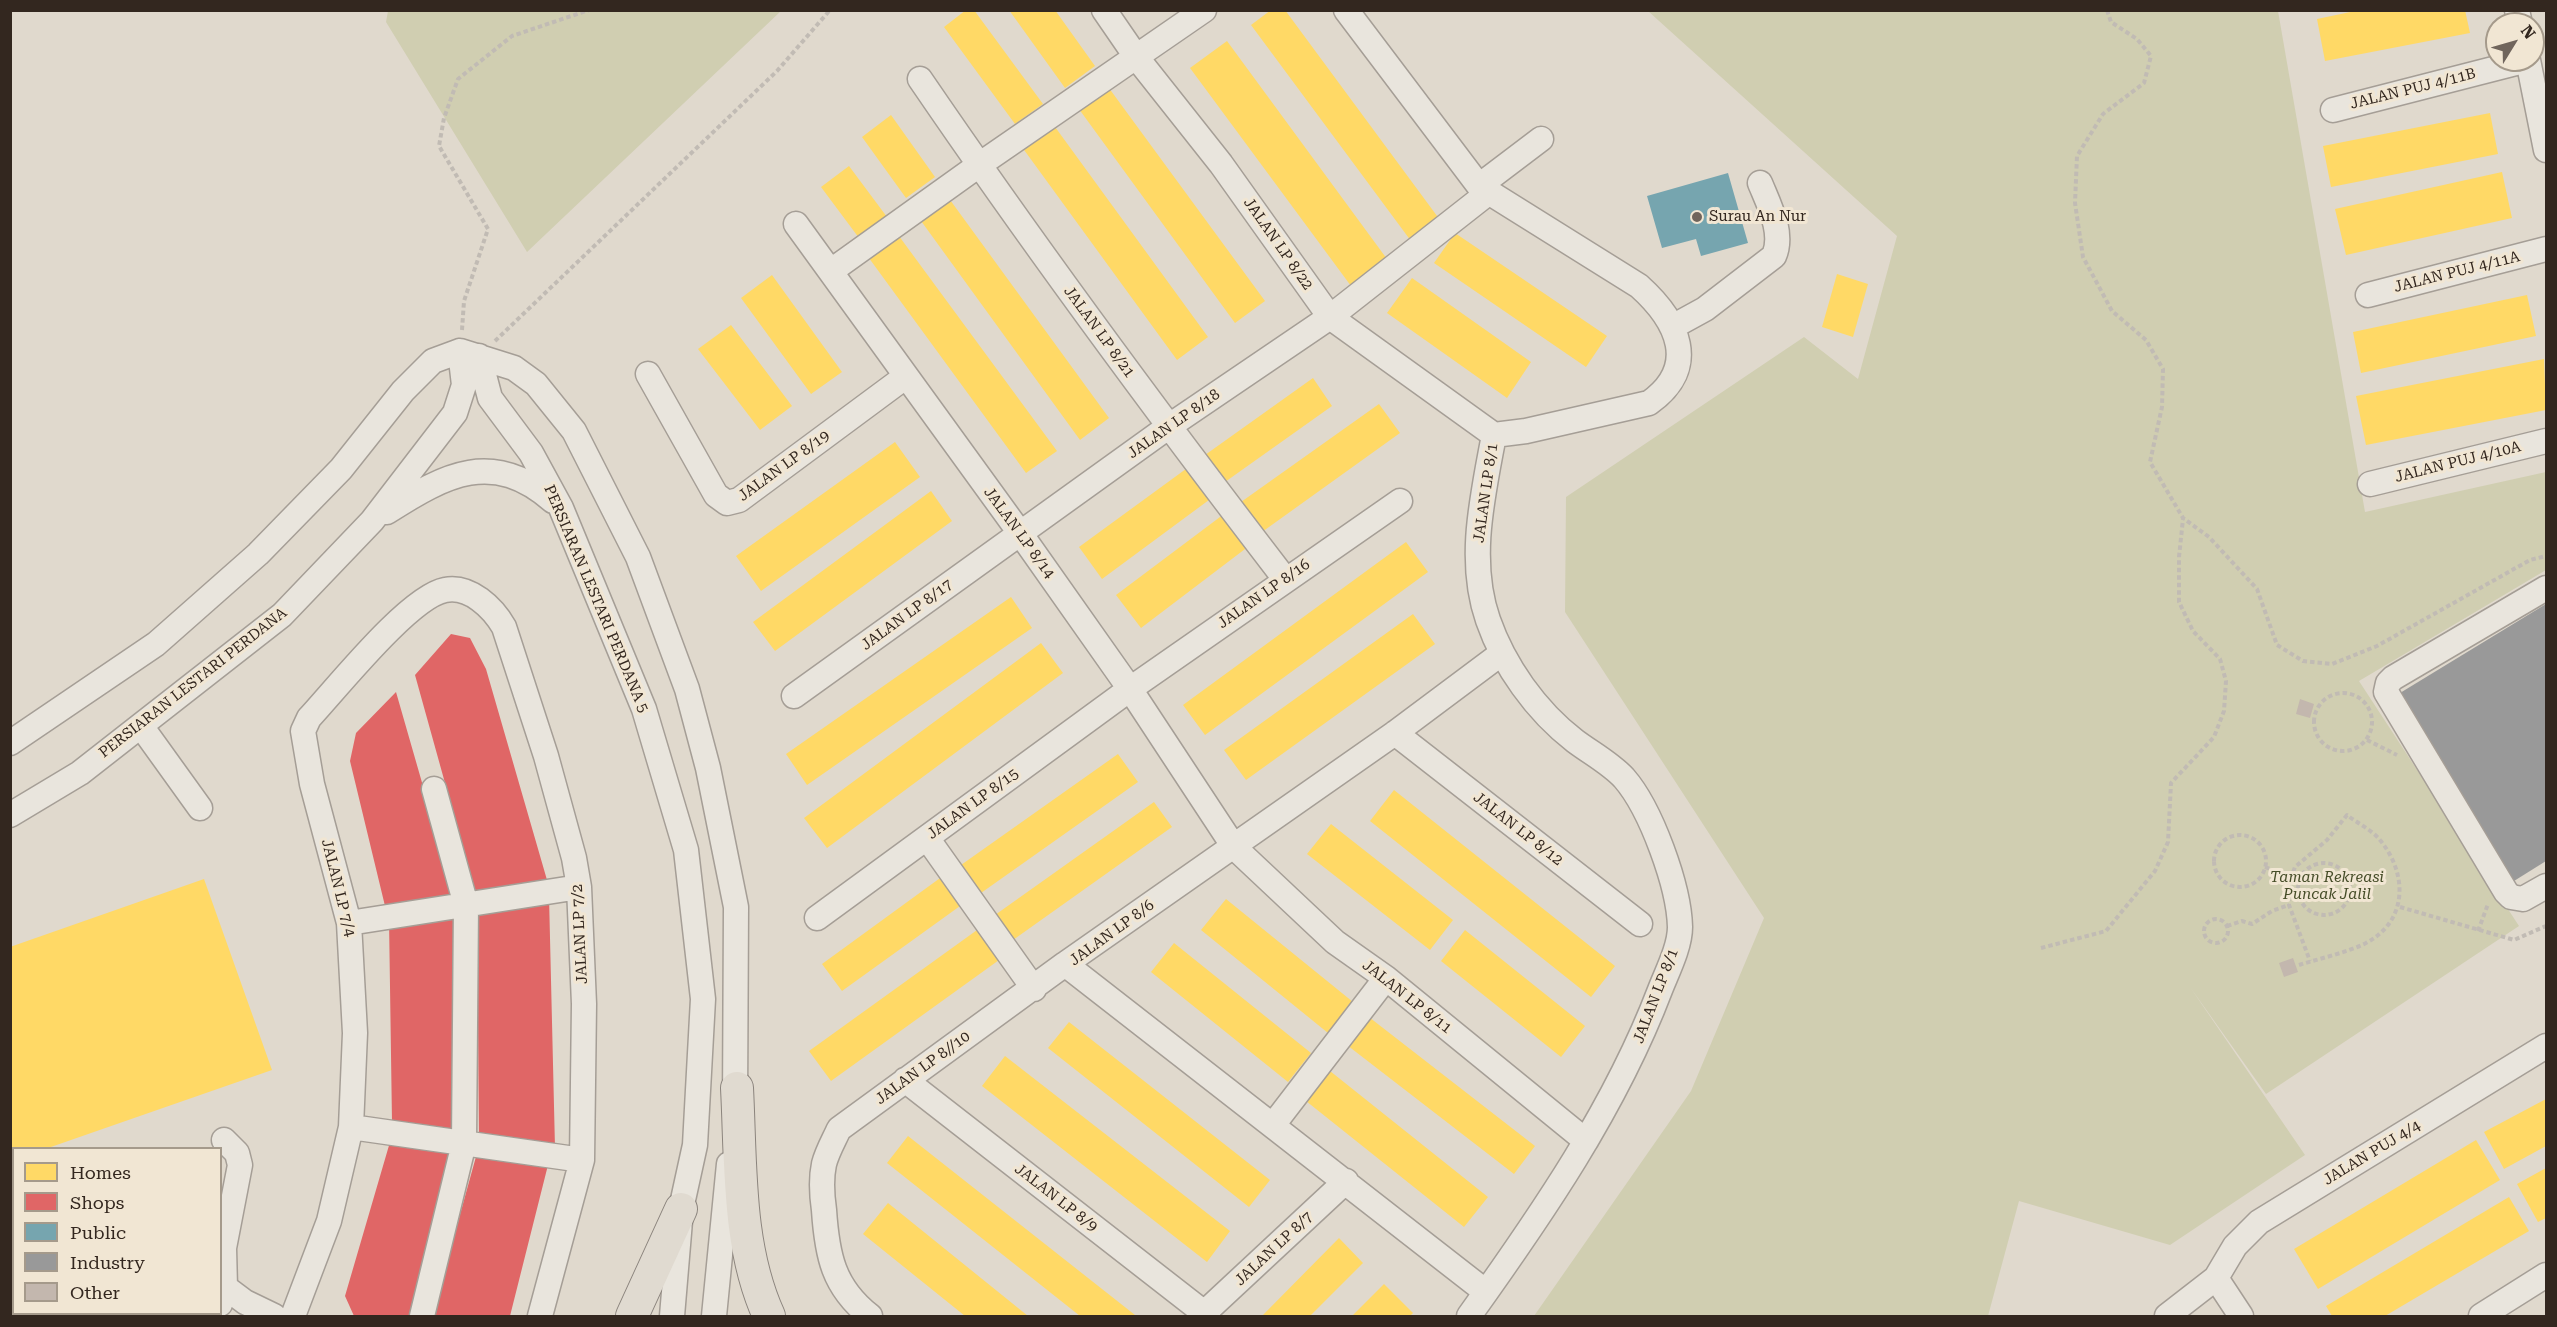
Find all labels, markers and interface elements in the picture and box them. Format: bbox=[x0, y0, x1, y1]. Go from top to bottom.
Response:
north arrow bbox=[2485, 12, 2545, 72]
text: N bbox=[2517, 21, 2539, 43]
street label: JALAN PUJ 4/11B bbox=[2348, 65, 2478, 113]
street label: JALAN LP 8/22 bbox=[1240, 194, 1316, 294]
place label: Surau An Nur bbox=[1709, 208, 1806, 226]
marker: Surau An Nur bbox=[1690, 210, 1704, 224]
street label: JALAN PUJ 4/11A bbox=[2392, 248, 2522, 296]
street label: JALAN LP 8/21 bbox=[1060, 283, 1138, 381]
street label: JALAN LP 8/18 bbox=[1124, 386, 1224, 462]
street label: JALAN LP 8/19 bbox=[735, 427, 833, 505]
street label: JALAN PUJ 4/10A bbox=[2393, 438, 2523, 486]
street label: JALAN LP 8/1 bbox=[1470, 442, 1502, 544]
street label: PERSIARAN LESTARI PERDANA 5 bbox=[540, 482, 652, 716]
street label: JALAN LP 8/14 bbox=[980, 484, 1058, 582]
street label: JALAN LP 8/16 bbox=[1214, 556, 1314, 632]
street label: JALAN LP 8/17 bbox=[858, 576, 956, 654]
street label: PERSIARAN LESTARI PERDANA bbox=[95, 604, 291, 762]
street label: JALAN LP 8/15 bbox=[924, 765, 1022, 843]
street label: JALAN LP 8/12 bbox=[1470, 789, 1566, 869]
street label: JALAN LP 7/4 bbox=[317, 837, 359, 939]
park label: Taman Rekreasi Puncak Jalil bbox=[2270, 869, 2384, 904]
street label: JALAN LP 7/2 bbox=[568, 884, 592, 984]
street label: JALAN LP 8/6 bbox=[1066, 896, 1158, 970]
street label: JALAN LP 8/1 bbox=[1630, 946, 1682, 1046]
street label: JALAN LP 8/11 bbox=[1359, 957, 1455, 1037]
street label: JALAN LP 8//10 bbox=[872, 1028, 974, 1108]
street label: JALAN PUJ 4/4 bbox=[2320, 1117, 2424, 1189]
legend bbox=[12, 1147, 222, 1315]
street label: JALAN LP 8/9 bbox=[1011, 1160, 1101, 1236]
text: Homes bbox=[70, 1162, 131, 1183]
text: Shops bbox=[70, 1192, 124, 1213]
street label: JALAN LP 8/7 bbox=[1231, 1208, 1317, 1290]
text: Public bbox=[70, 1222, 126, 1243]
text: Industry bbox=[70, 1252, 145, 1273]
text: Other bbox=[70, 1282, 120, 1303]

